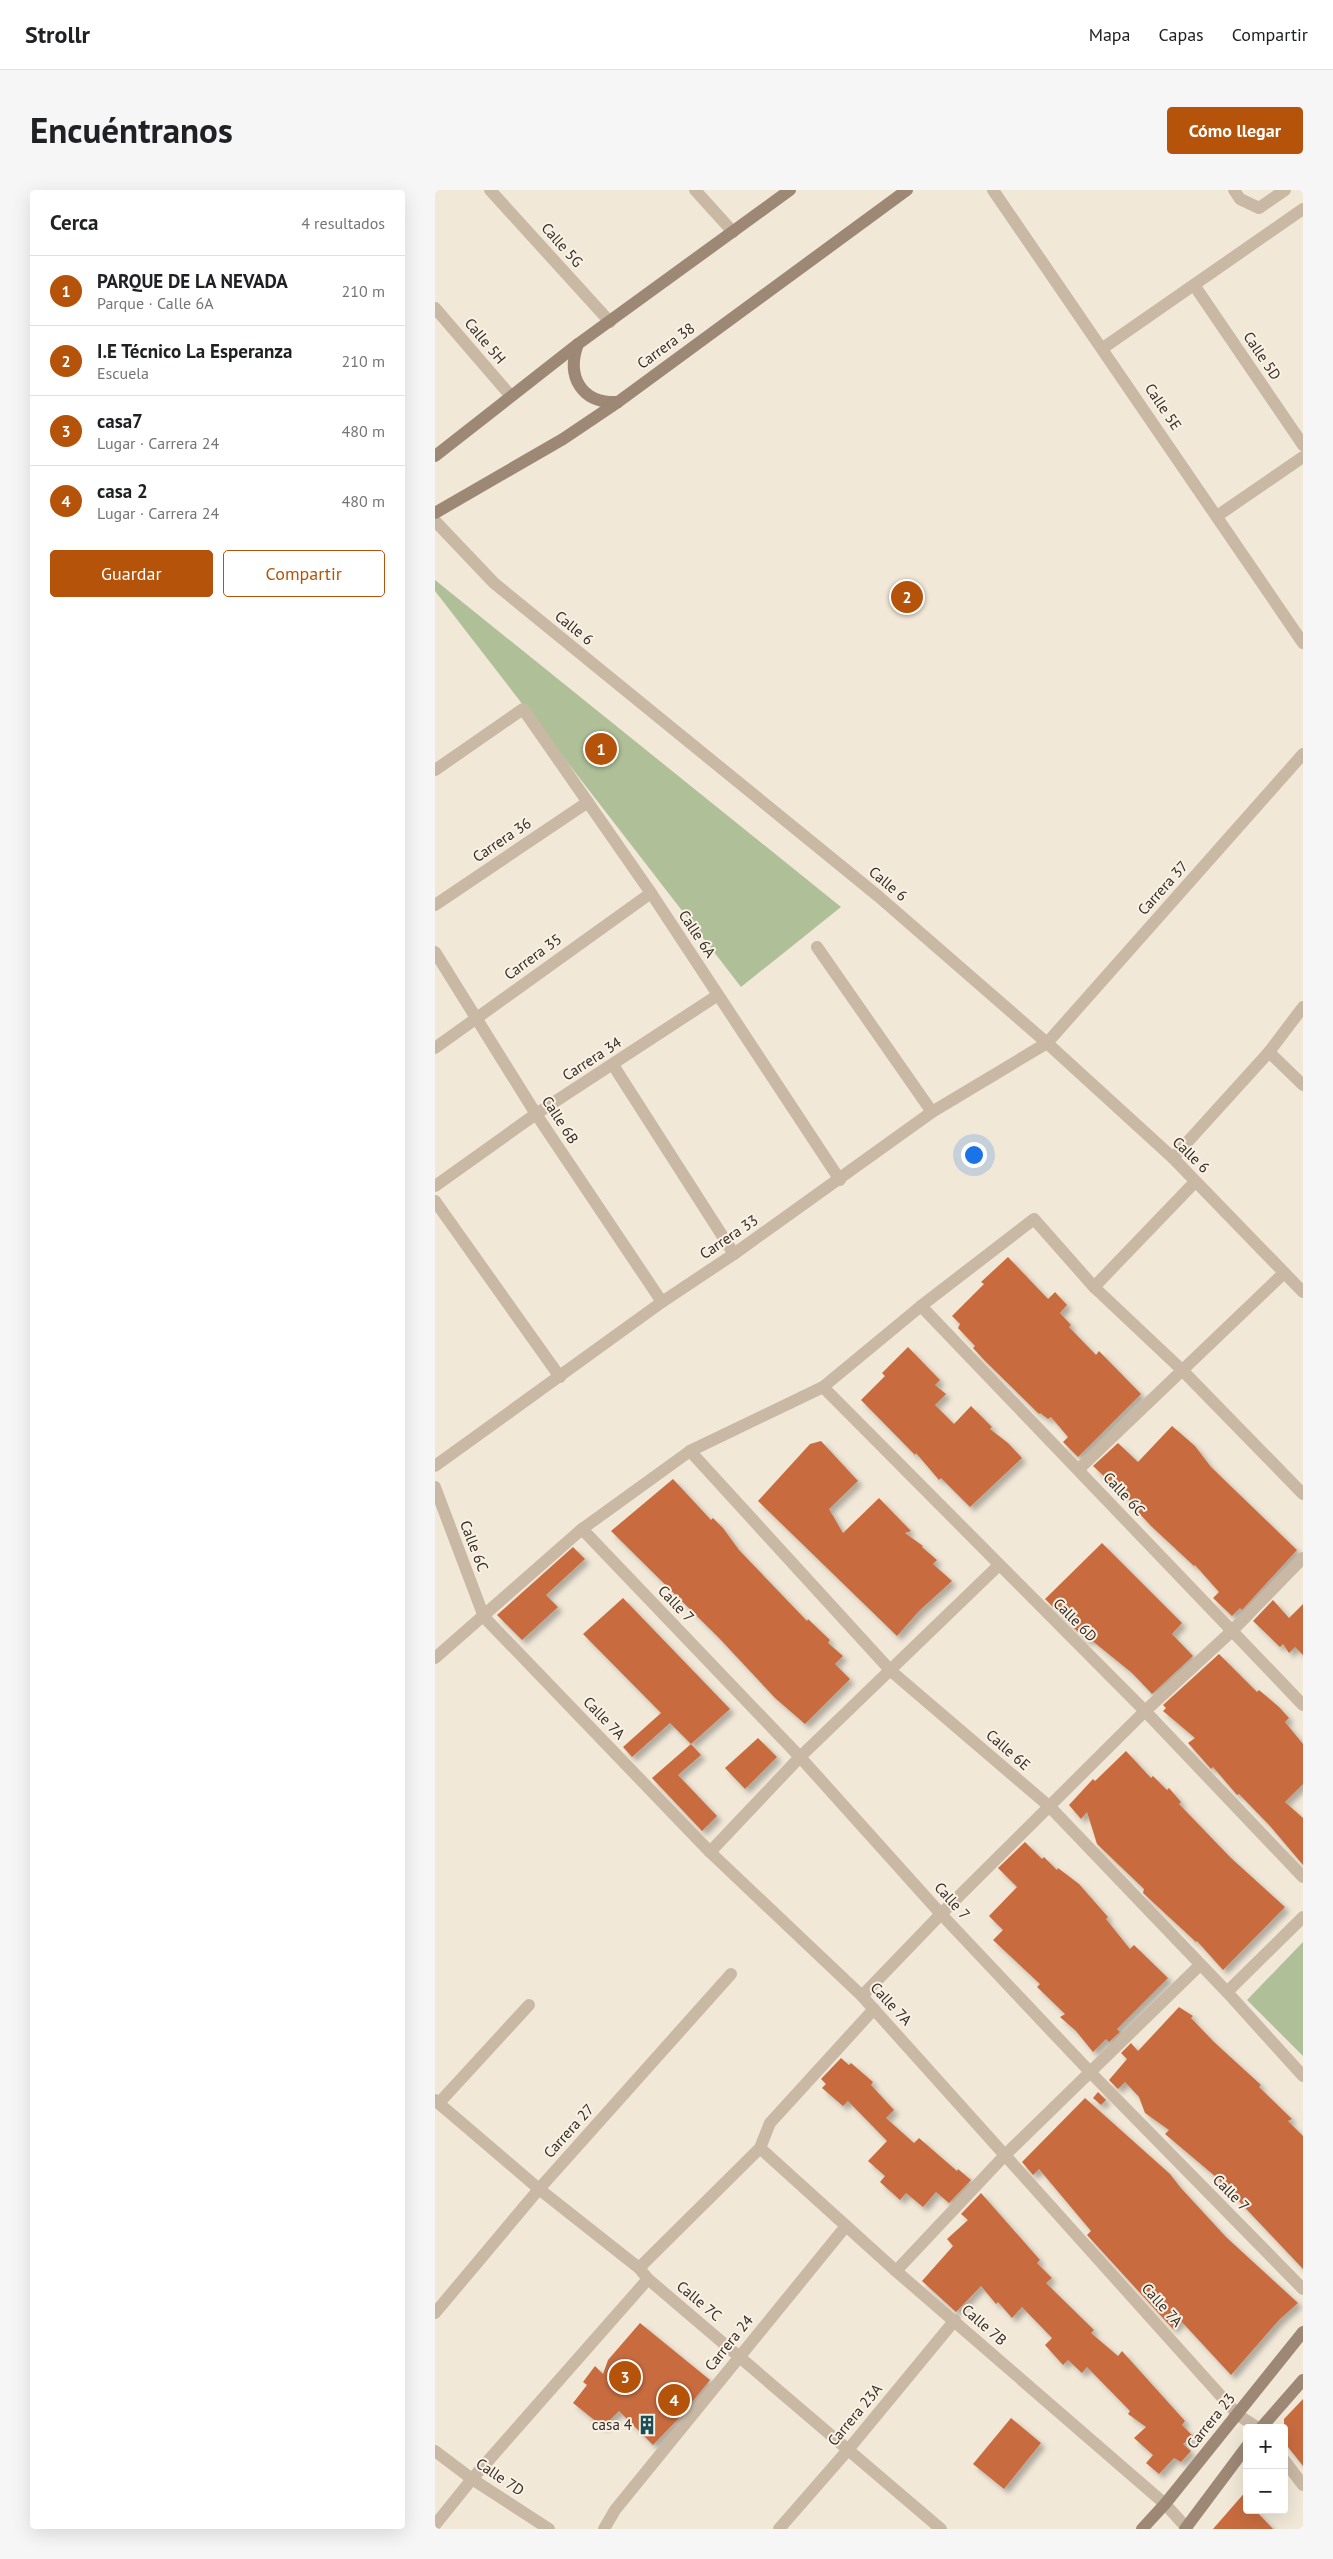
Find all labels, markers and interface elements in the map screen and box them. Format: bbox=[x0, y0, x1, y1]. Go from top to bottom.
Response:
text: Strollr bbox=[25, 19, 90, 50]
text: Mapa bbox=[1089, 23, 1131, 46]
text: Capas bbox=[1159, 23, 1204, 46]
text: Compartir bbox=[1232, 23, 1308, 46]
text: Encuéntranos bbox=[30, 107, 233, 153]
button: Cómo llegar bbox=[1167, 107, 1303, 154]
text: Cerca bbox=[50, 209, 99, 236]
text: 4 resultados bbox=[301, 213, 385, 233]
street label: Calle 5G bbox=[537, 218, 587, 271]
text: PARQUE DE LA NEVADA bbox=[97, 269, 288, 293]
text: 1 bbox=[61, 281, 71, 301]
text: 210 m bbox=[342, 281, 385, 301]
text: Parque · Calle 6A bbox=[97, 293, 214, 313]
street label: Calle 5H bbox=[461, 314, 510, 368]
street label: Carrera 38 bbox=[633, 318, 698, 373]
street label: Calle 5D bbox=[1239, 328, 1285, 383]
text: I.E Técnico La Esperanza bbox=[97, 339, 292, 363]
text: 2 bbox=[61, 351, 71, 371]
text: 210 m bbox=[342, 351, 385, 371]
text: Escuela bbox=[97, 363, 149, 383]
street label: Calle 5E bbox=[1141, 380, 1186, 434]
text: casa7 bbox=[97, 409, 143, 433]
text: 3 bbox=[61, 421, 71, 441]
text: 480 m bbox=[342, 421, 385, 441]
text: Lugar · Carrera 24 bbox=[97, 433, 219, 453]
text: casa 2 bbox=[97, 479, 148, 503]
text: 4 bbox=[61, 491, 71, 511]
text: 480 m bbox=[342, 491, 385, 511]
text: Lugar · Carrera 24 bbox=[97, 503, 219, 523]
button: Guardar bbox=[50, 550, 213, 597]
button: Compartir bbox=[223, 550, 385, 597]
pin: 2 bbox=[891, 578, 923, 616]
street label: Calle 6 bbox=[551, 606, 598, 649]
pin: 1 bbox=[585, 730, 617, 768]
street label: Carrera 36 bbox=[469, 813, 535, 866]
street label: Carrera 37 bbox=[1133, 857, 1192, 919]
street label: Calle 6 bbox=[865, 862, 911, 905]
street label: Calle 6A bbox=[675, 906, 720, 961]
street label: Carrera 35 bbox=[500, 929, 565, 984]
street label: Carrera 34 bbox=[559, 1033, 625, 1085]
street label: Calle 6B bbox=[538, 1092, 583, 1147]
street label: Calle 6 bbox=[1169, 1132, 1214, 1177]
your location bbox=[961, 1142, 987, 1168]
street label: Carrera 33 bbox=[696, 1210, 762, 1263]
street label: Calle 6C bbox=[1099, 1468, 1149, 1519]
street label: Calle 6C bbox=[456, 1518, 493, 1574]
street label: Calle 7 bbox=[654, 1581, 699, 1626]
street label: Calle 6D bbox=[1049, 1594, 1101, 1646]
street label: Calle 7A bbox=[579, 1692, 629, 1743]
street label: Calle 6E bbox=[982, 1725, 1034, 1774]
street label: Calle 7 bbox=[930, 1878, 974, 1923]
street label: Calle 7A bbox=[867, 1978, 916, 2029]
street label: Carrera 27 bbox=[539, 2100, 598, 2162]
street label: Calle 7 bbox=[1209, 2170, 1254, 2215]
street label: Calle 7C bbox=[673, 2276, 726, 2325]
street label: Calle 7A bbox=[1138, 2279, 1187, 2331]
street label: Calle 7B bbox=[958, 2300, 1011, 2349]
street label: Carrera 24 bbox=[700, 2311, 757, 2374]
pin: 3 bbox=[609, 2358, 641, 2396]
street label: Carrera 23A bbox=[823, 2380, 886, 2450]
pin: 4 bbox=[658, 2381, 690, 2419]
street label: Carrera 23 bbox=[1182, 2389, 1239, 2452]
building icon: casa 4 bbox=[636, 2414, 658, 2436]
place label: casa 4 bbox=[592, 2415, 632, 2434]
map controls bbox=[1243, 2424, 1288, 2514]
button: + bbox=[1243, 2424, 1288, 2469]
street label: Calle 7D bbox=[473, 2454, 528, 2500]
button: − bbox=[1243, 2469, 1288, 2514]

